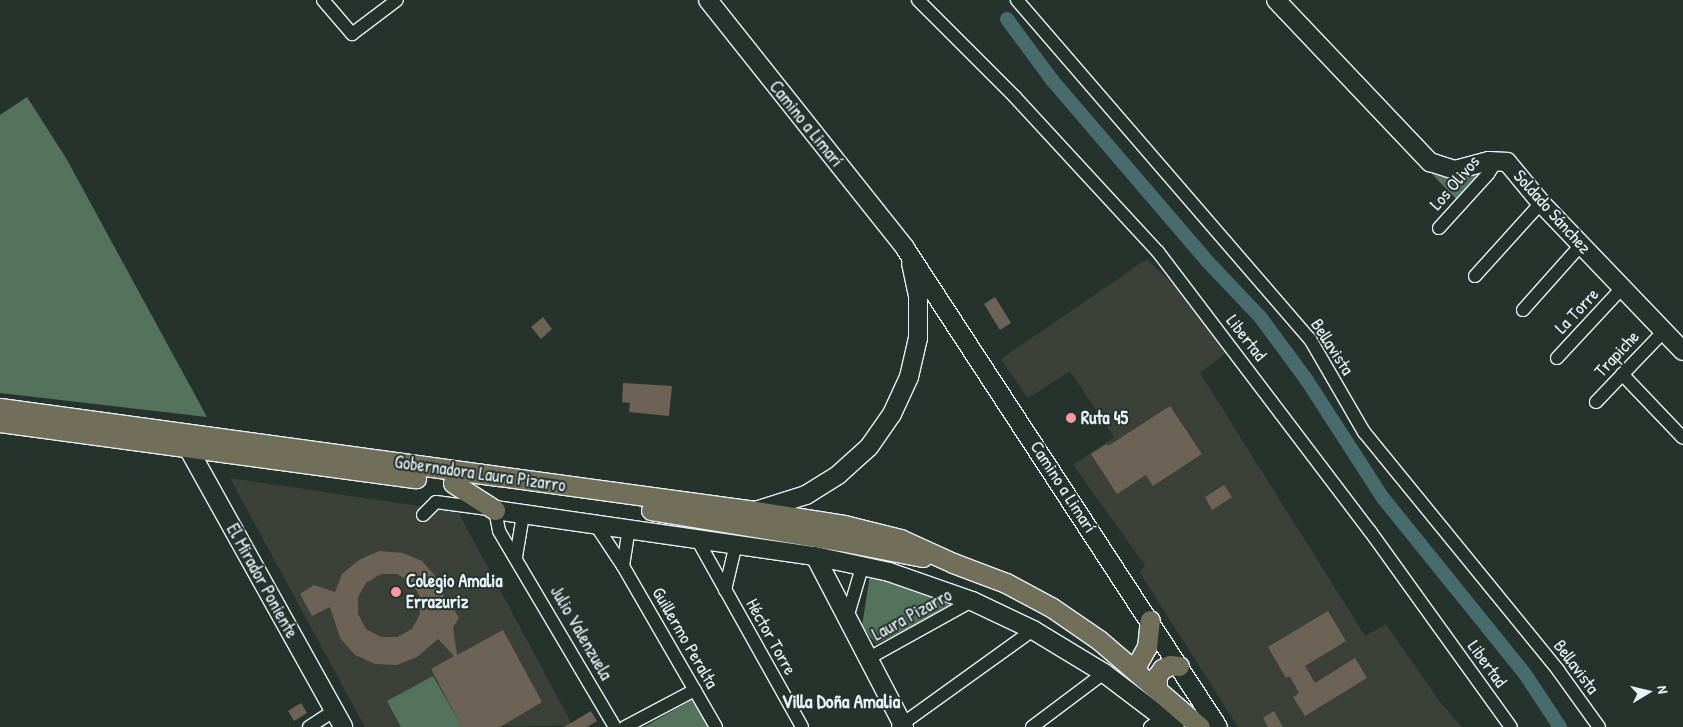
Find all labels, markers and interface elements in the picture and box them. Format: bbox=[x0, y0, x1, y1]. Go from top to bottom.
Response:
street label: Camino a Limarí bbox=[765, 76, 847, 172]
street label: Los Olivos bbox=[1425, 151, 1485, 215]
street label: Soldado Sánchez bbox=[1509, 166, 1595, 258]
street label: La Torre bbox=[1550, 284, 1604, 338]
street label: Libertad bbox=[1221, 311, 1271, 365]
street label: Bellavista bbox=[1306, 315, 1358, 379]
street label: Trapiche bbox=[1590, 326, 1644, 382]
place label: Ruta 45 bbox=[1081, 407, 1128, 429]
marker: Ruta 45 bbox=[1065, 412, 1077, 424]
street label: Camino a Limarí bbox=[1025, 437, 1101, 537]
street label: Gobernadora Laura Pizarro bbox=[393, 451, 567, 497]
street label: El Mirador Poniente bbox=[222, 520, 302, 642]
place label: Colegio Amalia Errazuriz bbox=[406, 571, 502, 614]
street label: Julio Valenzuela bbox=[545, 582, 617, 684]
street label: Guillermo Peralta bbox=[647, 584, 723, 692]
street label: Laura Pizarro bbox=[868, 584, 956, 646]
marker: Colegio Amalia Errazuriz bbox=[390, 586, 402, 598]
street label: Héctor Torre bbox=[741, 595, 801, 679]
street label: Libertad bbox=[1463, 636, 1511, 692]
street label: Bellavista bbox=[1549, 636, 1603, 698]
north arrow bbox=[1623, 667, 1673, 717]
text: N bbox=[1653, 684, 1673, 695]
district label: Villa Doña Amalia bbox=[782, 691, 900, 713]

